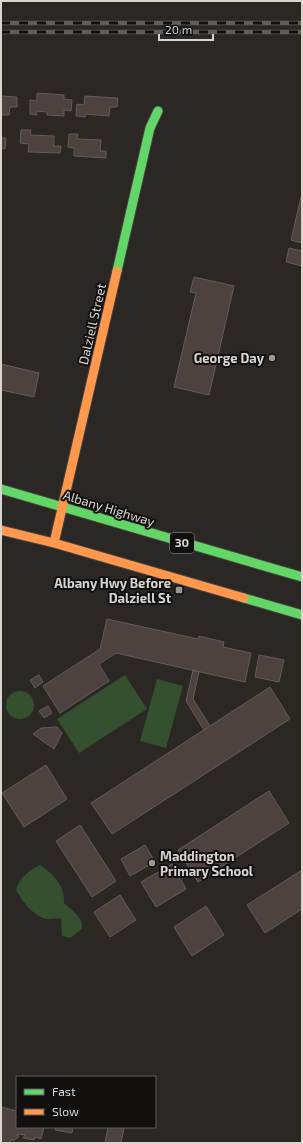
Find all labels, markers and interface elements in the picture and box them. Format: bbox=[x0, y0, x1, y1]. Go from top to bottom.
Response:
scale bar bbox=[159, 16, 213, 42]
text: 20 m bbox=[165, 22, 192, 36]
street label: Dalziell Street bbox=[75, 282, 109, 366]
place label: George Day bbox=[194, 350, 265, 366]
marker: George Day bbox=[267, 353, 277, 363]
street label: Albany Highway bbox=[61, 486, 157, 530]
road number: 30 bbox=[170, 533, 194, 553]
place label: Albany Hwy Before Dalziell St bbox=[54, 575, 172, 606]
marker: Albany Hwy Before Dalziell St bbox=[174, 585, 184, 595]
place label: Maddington Primary School bbox=[160, 848, 254, 879]
marker: Maddington Primary School bbox=[147, 858, 157, 868]
legend bbox=[16, 1076, 156, 1128]
text: Fast bbox=[52, 1084, 76, 1098]
text: Slow bbox=[52, 1104, 79, 1118]

